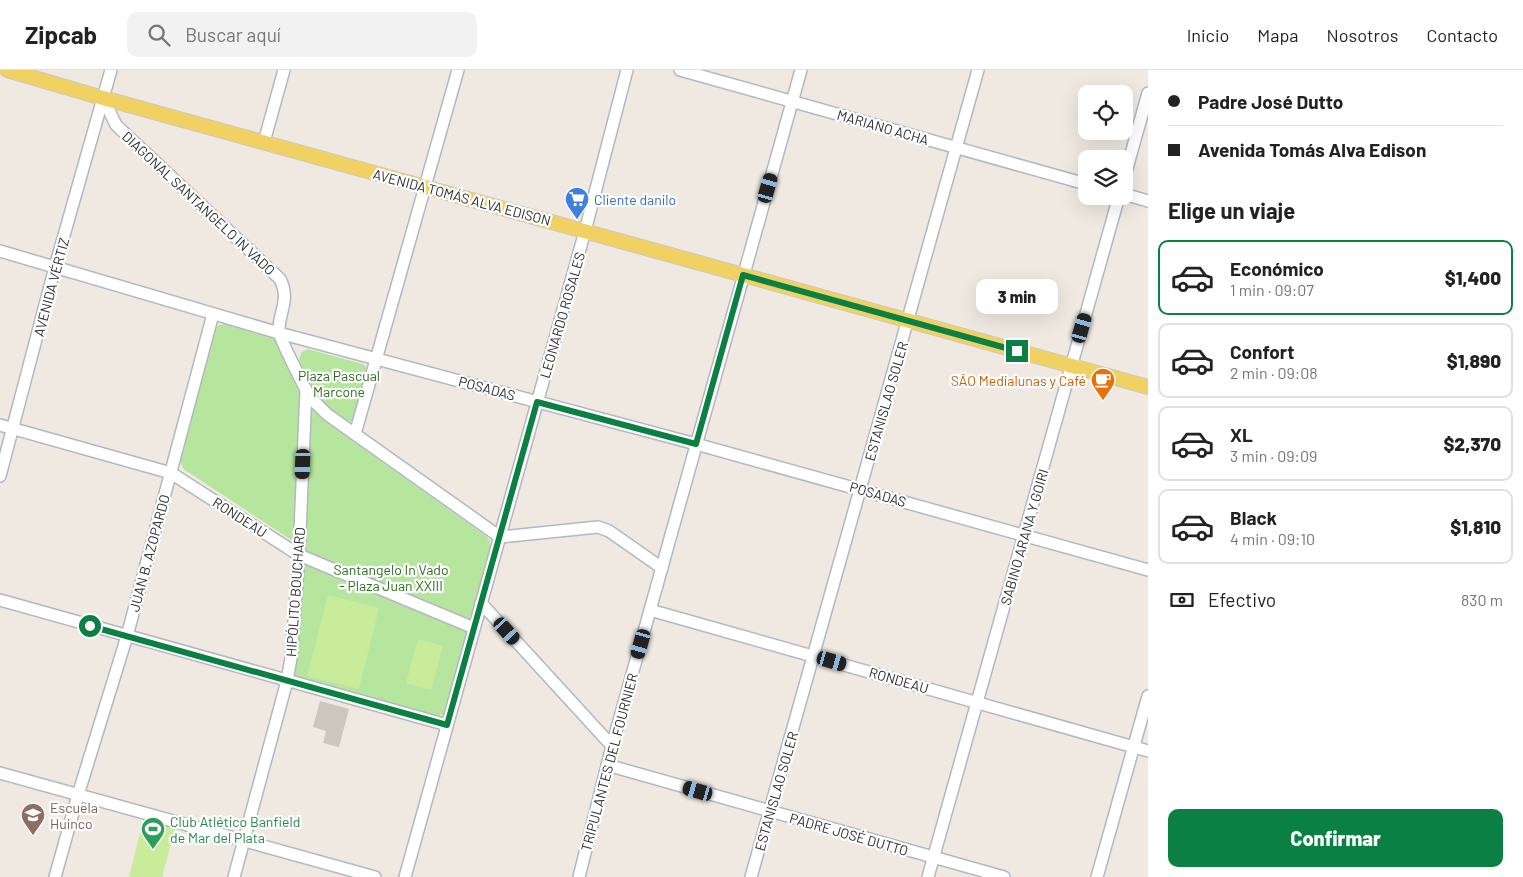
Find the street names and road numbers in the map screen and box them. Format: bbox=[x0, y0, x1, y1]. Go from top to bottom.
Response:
street label: MARIANO ACHA bbox=[835, 106, 931, 148]
street label: DIAGONAL SANTANGELO IN VADO bbox=[119, 128, 279, 278]
street label: AVENIDA TOMÁS ALVA EDISON bbox=[371, 165, 553, 229]
street label: AVENIDA VÉRTIZ bbox=[30, 236, 72, 338]
street label: LEONARDO ROSALES bbox=[536, 250, 588, 380]
street label: ESTANISLAO SOLER bbox=[861, 339, 911, 463]
street label: POSADAS bbox=[457, 372, 517, 404]
street label: SABINO ARANA Y GOIRI bbox=[996, 467, 1052, 607]
street label: POSADAS bbox=[848, 478, 908, 510]
street label: JUAN B. AZOPARDO bbox=[125, 493, 173, 613]
street label: RONDEAU bbox=[210, 493, 270, 541]
street label: HIPÓLITO BOUCHARD bbox=[282, 527, 308, 657]
street label: RONDEAU bbox=[867, 663, 931, 697]
street label: TRIPULANTES DEL FOURNIER bbox=[577, 671, 641, 853]
street label: ESTANISLAO SOLER bbox=[751, 729, 801, 853]
street label: PADRE JOSÉ DUTTO bbox=[788, 809, 910, 859]

